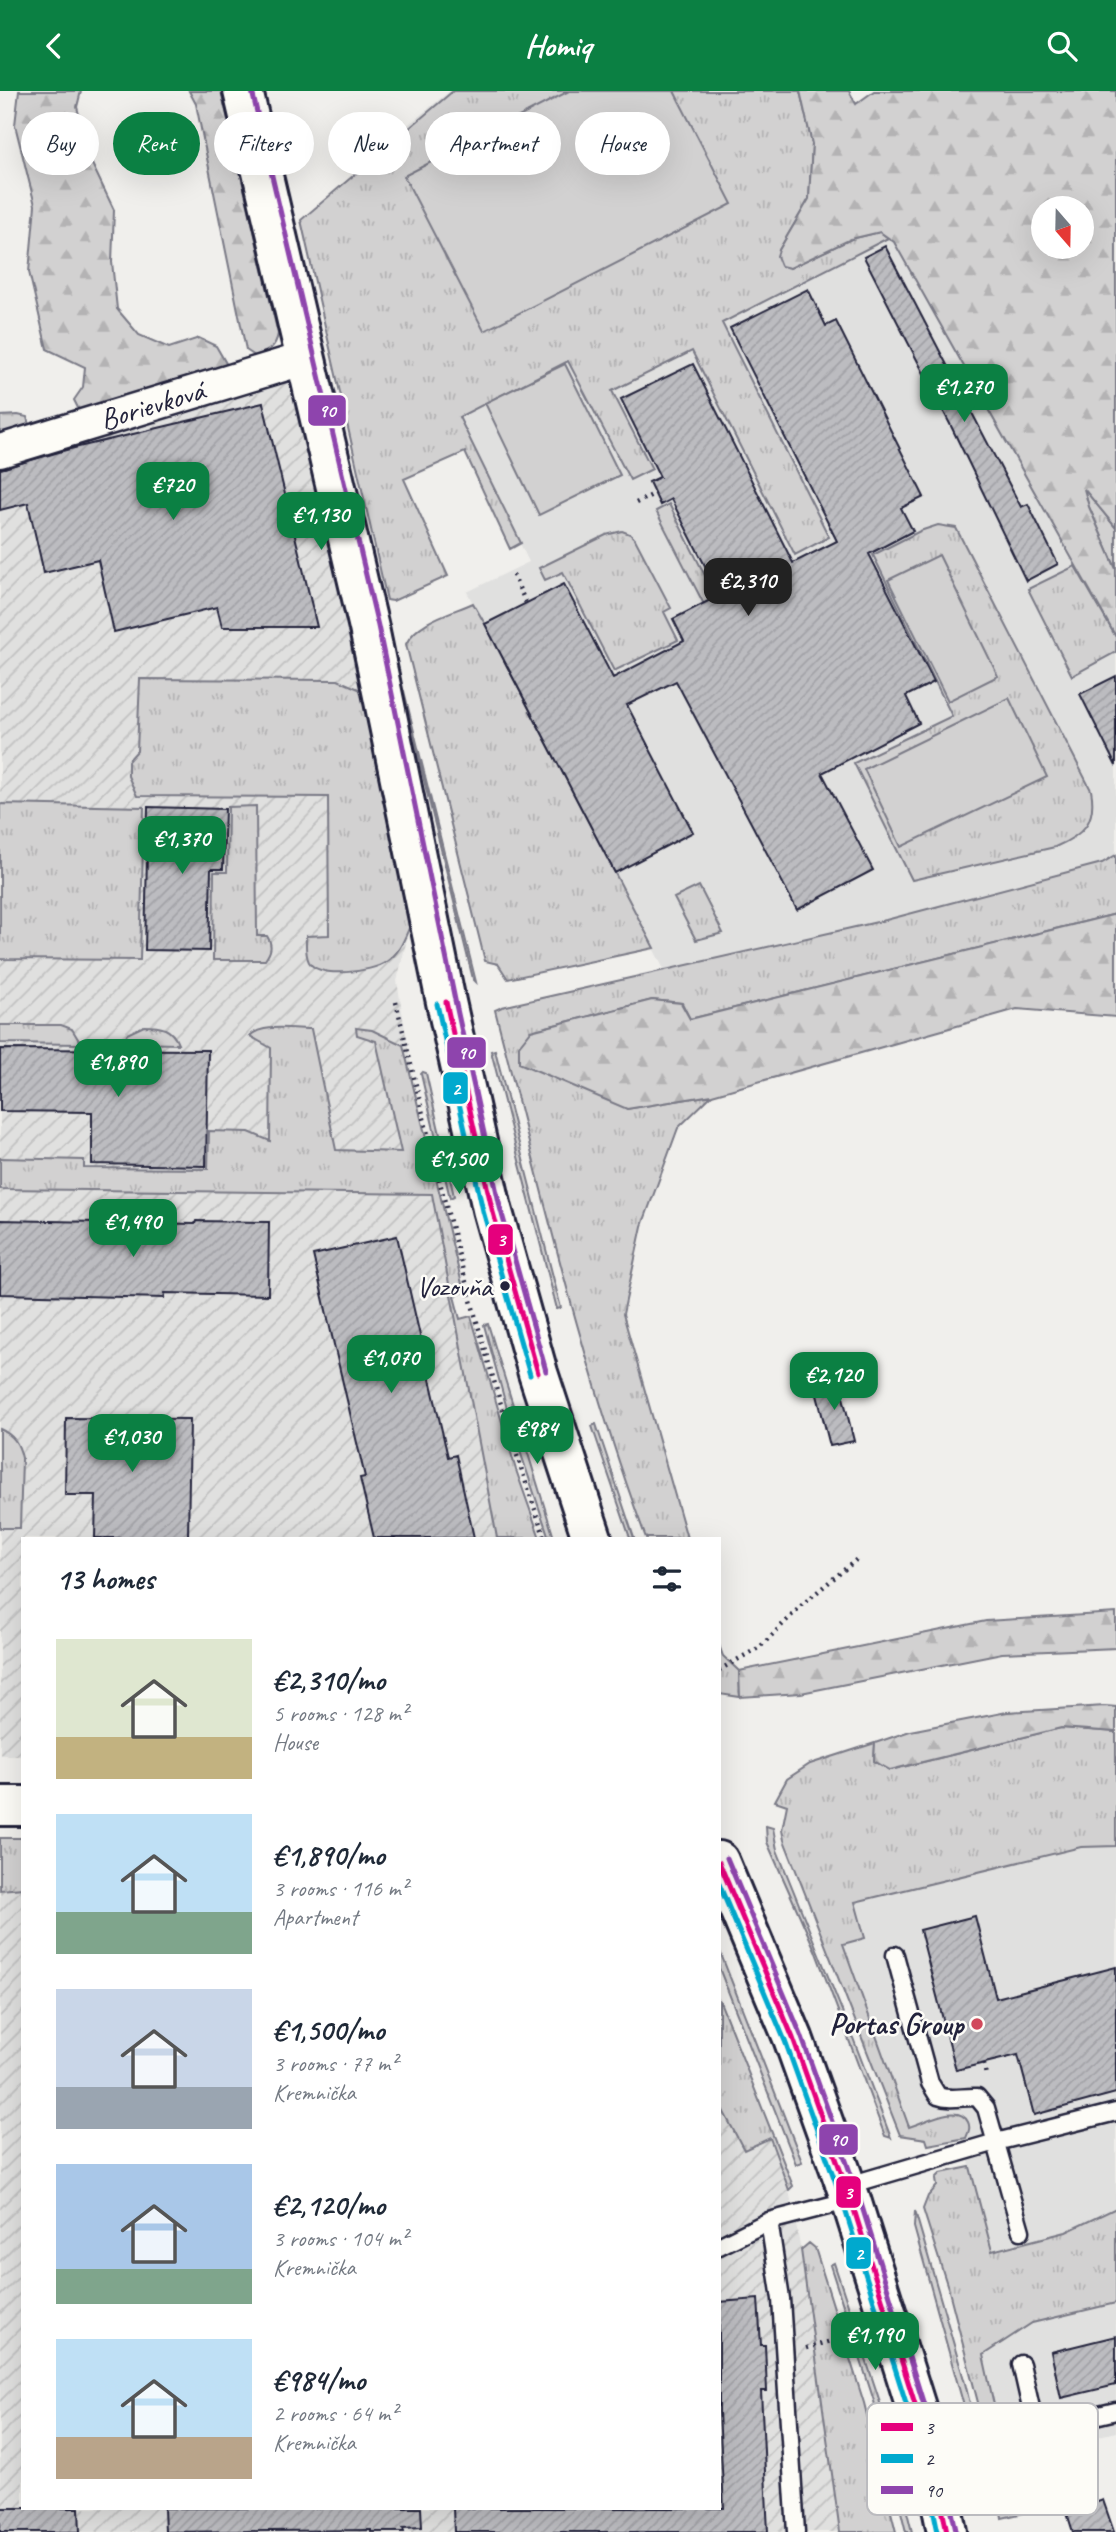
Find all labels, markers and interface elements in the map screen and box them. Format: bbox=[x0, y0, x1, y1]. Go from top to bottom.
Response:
text: Homiq bbox=[525, 25, 591, 66]
icon: back bbox=[35, 27, 73, 65]
icon: search bbox=[1043, 27, 1081, 65]
chip: Buy bbox=[21, 112, 99, 175]
chip: Rent bbox=[113, 112, 200, 175]
chip: Filters bbox=[214, 112, 314, 175]
chip: New bbox=[328, 112, 411, 175]
chip: Apartment bbox=[425, 112, 561, 175]
chip: House bbox=[575, 112, 670, 175]
north arrow bbox=[1031, 196, 1094, 259]
map controls bbox=[1031, 196, 1094, 259]
pin: €1,270 bbox=[907, 365, 1021, 424]
street label: Borievková bbox=[95, 370, 212, 439]
text: €1,270 bbox=[936, 372, 992, 401]
line badge: 90 bbox=[307, 394, 347, 427]
text: 90 bbox=[319, 399, 338, 423]
pin: €720 bbox=[132, 463, 214, 522]
text: €720 bbox=[152, 470, 194, 499]
pin: €1,130 bbox=[264, 493, 378, 552]
text: €1,130 bbox=[293, 500, 349, 529]
pin: €2,310 bbox=[691, 559, 805, 618]
text: €2,310 bbox=[720, 566, 776, 595]
pin: €1,370 bbox=[125, 817, 239, 876]
text: €1,370 bbox=[154, 824, 210, 853]
line badge: 90 bbox=[446, 1036, 487, 1069]
pin: €1,890 bbox=[61, 1039, 175, 1099]
text: 90 bbox=[458, 1041, 477, 1065]
text: €1,890 bbox=[90, 1047, 146, 1076]
line badge: 2 bbox=[442, 1071, 469, 1105]
text: 2 bbox=[452, 1077, 463, 1101]
pin: €1,500 bbox=[402, 1137, 516, 1196]
text: €1,500 bbox=[431, 1144, 487, 1173]
pin: €1,490 bbox=[76, 1199, 190, 1259]
text: €1,490 bbox=[105, 1207, 161, 1236]
line badge: 3 bbox=[487, 1223, 514, 1256]
text: 3 bbox=[497, 1228, 508, 1252]
place label: Vozovňa bbox=[416, 1269, 494, 1304]
marker: Vozovňa bbox=[498, 1279, 512, 1293]
pin: €1,070 bbox=[334, 1335, 448, 1395]
text: €1,070 bbox=[363, 1343, 419, 1372]
pin: €2,120 bbox=[777, 1353, 891, 1412]
text: €2,120 bbox=[806, 1360, 862, 1389]
pin: €984 bbox=[496, 1407, 578, 1466]
text: €984 bbox=[516, 1414, 558, 1443]
pin: €1,030 bbox=[75, 1415, 189, 1474]
text: €1,030 bbox=[104, 1422, 160, 1451]
text: 13 homes bbox=[56, 1560, 154, 1598]
icon: filters bbox=[648, 1560, 686, 1598]
text: €2,310/mo bbox=[273, 1661, 385, 1699]
icon: home bbox=[112, 1667, 196, 1751]
text: 5 rooms · 128 m² bbox=[273, 1699, 408, 1728]
text: House bbox=[273, 1728, 318, 1757]
text: €1,890/mo bbox=[273, 1836, 385, 1874]
icon: home bbox=[112, 1842, 196, 1926]
text: 3 rooms · 116 m² bbox=[273, 1874, 408, 1903]
text: Apartment bbox=[273, 1903, 358, 1932]
place label: Portas Group bbox=[829, 2005, 966, 2043]
text: €1,500/mo bbox=[273, 2011, 384, 2049]
marker: Portas Group bbox=[969, 2016, 985, 2032]
icon: home bbox=[112, 2017, 196, 2101]
text: 3 rooms · 77 m² bbox=[273, 2049, 397, 2078]
text: Kremnička bbox=[273, 2078, 356, 2107]
line badge: 90 bbox=[818, 2123, 859, 2156]
text: 90 bbox=[830, 2128, 849, 2152]
line badge: 3 bbox=[835, 2175, 862, 2209]
text: 3 bbox=[844, 2181, 855, 2205]
text: €2,120/mo bbox=[273, 2186, 385, 2224]
icon: home bbox=[112, 2192, 196, 2276]
text: 3 rooms · 104 m² bbox=[273, 2224, 408, 2253]
line badge: 2 bbox=[845, 2236, 872, 2270]
text: 2 bbox=[855, 2242, 866, 2266]
text: Kremnička bbox=[273, 2253, 356, 2282]
pin: €1,190 bbox=[818, 2313, 932, 2372]
text: €1,190 bbox=[847, 2320, 903, 2349]
text: €984/mo bbox=[273, 2361, 365, 2399]
icon: home bbox=[112, 2367, 196, 2451]
text: 2 rooms · 64 m² bbox=[273, 2399, 397, 2428]
legend bbox=[867, 2403, 1098, 2515]
text: 3 bbox=[925, 2416, 935, 2440]
text: Kremnička bbox=[273, 2428, 356, 2457]
text: 2 bbox=[925, 2447, 935, 2471]
text: 90 bbox=[925, 2479, 944, 2503]

